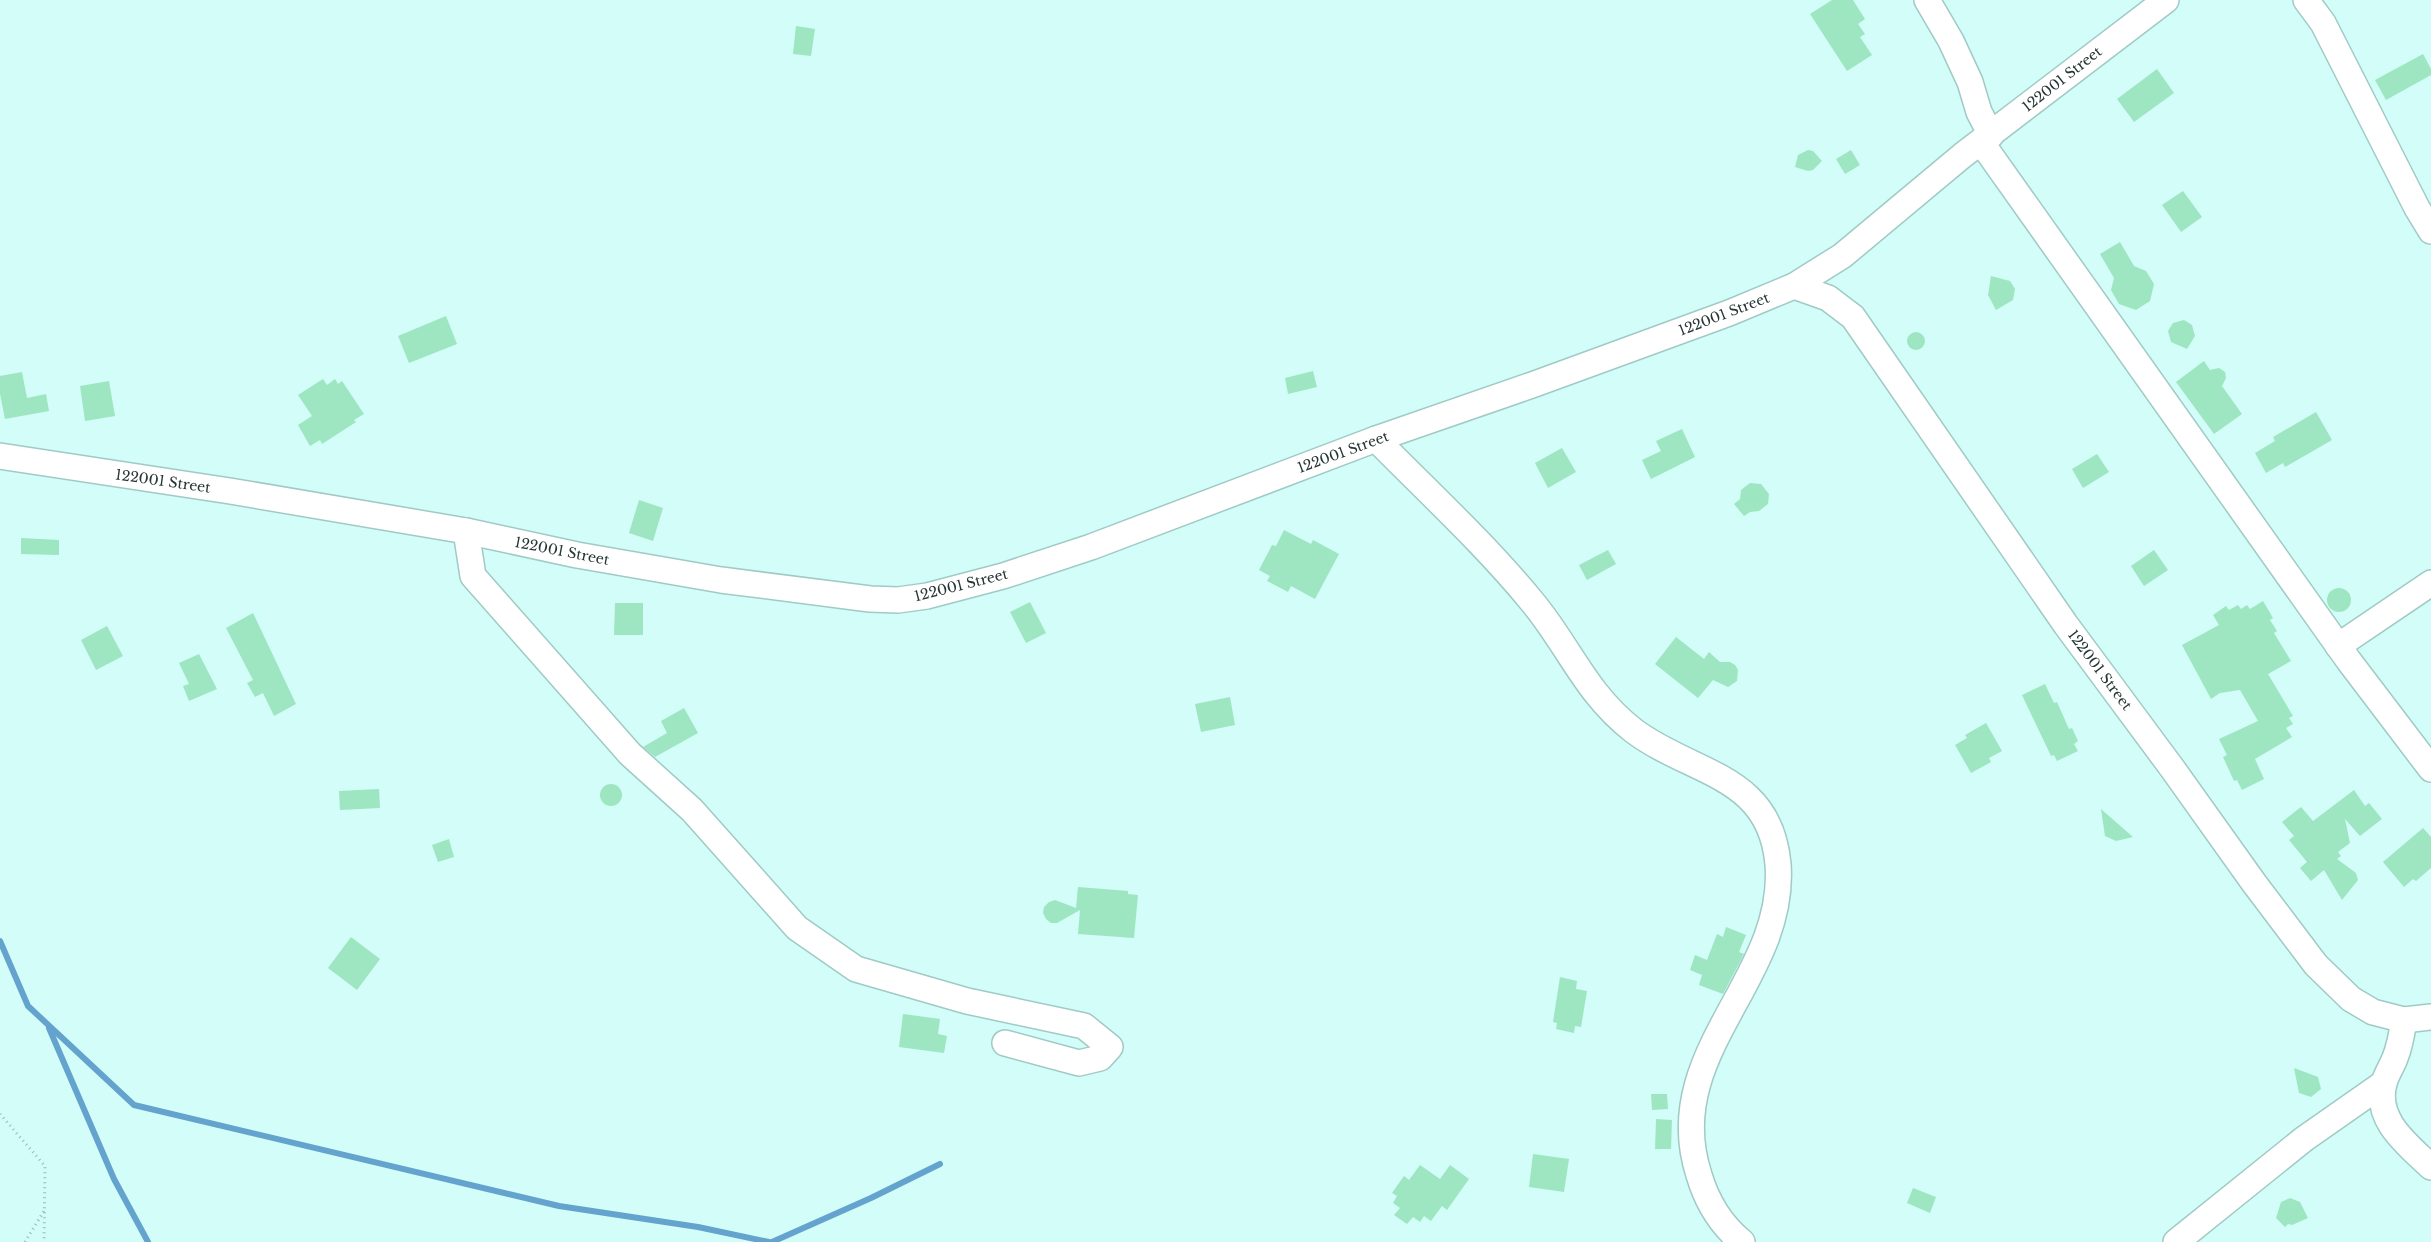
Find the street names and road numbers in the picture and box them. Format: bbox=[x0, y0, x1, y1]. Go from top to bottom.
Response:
street label: 122001 Street bbox=[2019, 42, 2106, 116]
street label: 122001 Street bbox=[1676, 288, 1773, 340]
street label: 122001 Street bbox=[1295, 427, 1392, 477]
street label: 122001 Street bbox=[114, 465, 212, 497]
street label: 122001 Street bbox=[513, 533, 611, 569]
street label: 122001 Street bbox=[912, 565, 1010, 605]
street label: 122001 Street bbox=[2064, 626, 2136, 714]

